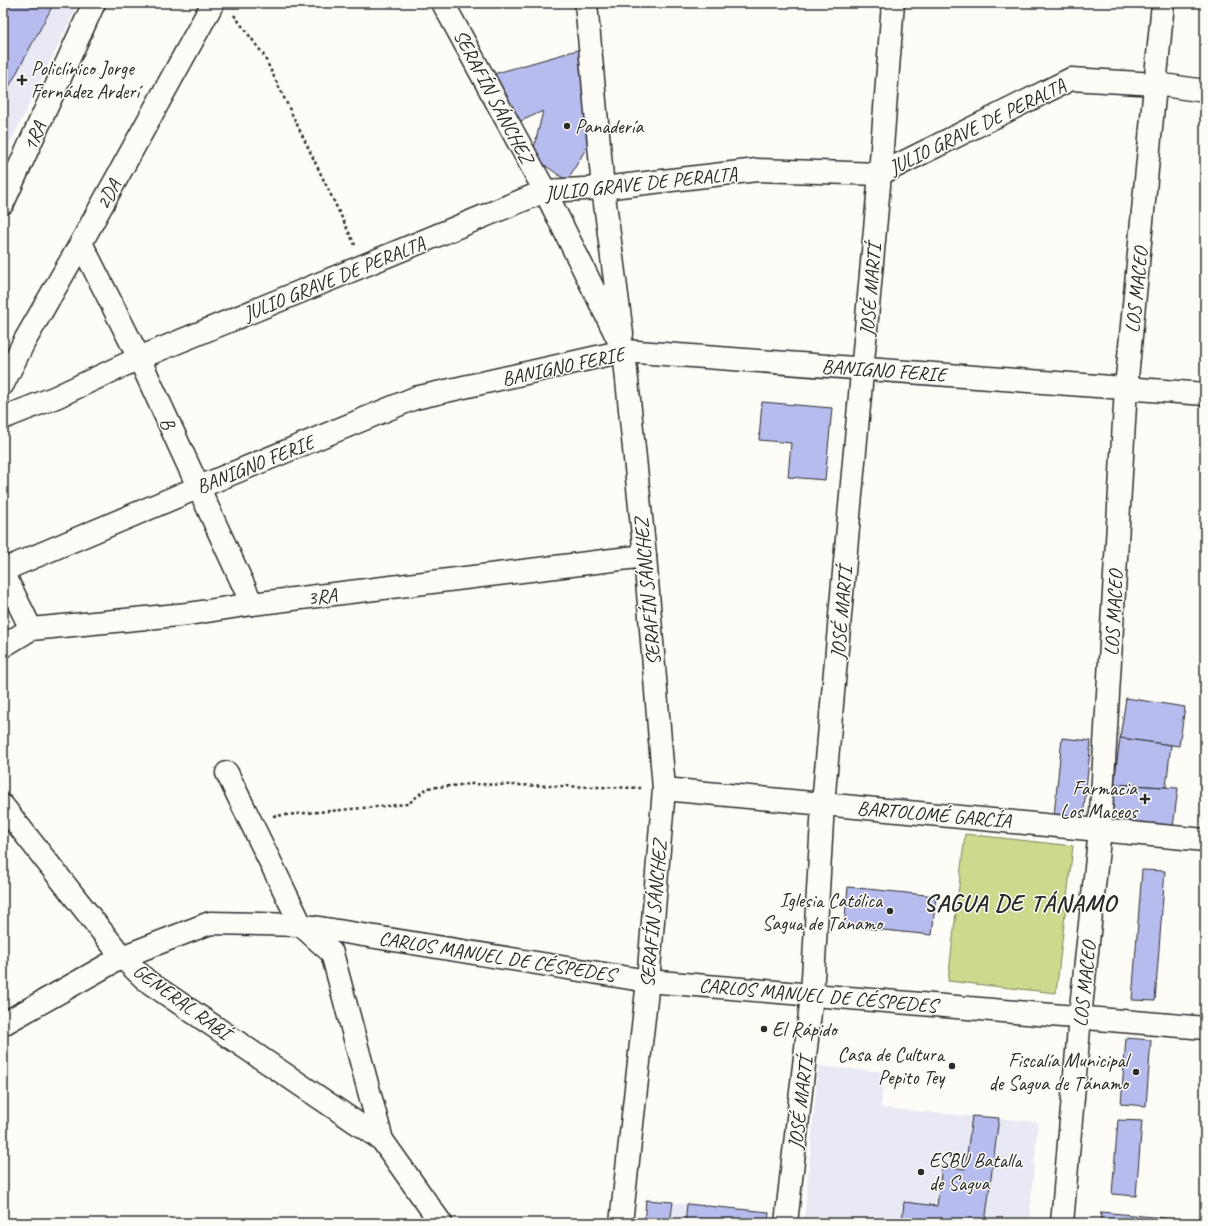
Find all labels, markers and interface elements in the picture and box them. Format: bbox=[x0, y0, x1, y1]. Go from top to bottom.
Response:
street label: SERAFÍN SÁNCHEZ bbox=[448, 25, 541, 170]
place label: Policlínico Jorge Fernádez Arderí bbox=[31, 56, 144, 104]
street label: JULIO GRAVE DE PERALTA bbox=[884, 72, 1070, 180]
marker: Policlínico Jorge Fernádez Arderí bbox=[16, 74, 28, 86]
place label: Panadería bbox=[575, 114, 645, 139]
street label: 1RA bbox=[17, 117, 52, 155]
marker: Panadería bbox=[562, 121, 572, 131]
street label: JULIO GRAVE DE PERALTA bbox=[543, 161, 739, 206]
street label: 2DA bbox=[90, 174, 127, 214]
street label: JULIO GRAVE DE PERALTA bbox=[239, 230, 429, 327]
street label: JOSÉ MARTÍ bbox=[854, 238, 887, 338]
street label: LOS MACEO bbox=[1120, 244, 1154, 334]
street label: BANIGNO FERIE bbox=[500, 341, 630, 392]
street label: BANIGNO FERIE bbox=[821, 354, 950, 388]
street label: B bbox=[154, 413, 182, 434]
street label: BANIGNO FERIE bbox=[193, 428, 320, 499]
street label: SERAFÍN SÁNCHEZ bbox=[628, 514, 666, 667]
street label: JOSÉ MARTÍ bbox=[825, 561, 858, 661]
street label: LOS MACEO bbox=[1099, 567, 1128, 657]
street label: 3RA bbox=[306, 582, 339, 611]
place label: Farmacia Los Maceos bbox=[1060, 776, 1139, 824]
marker: Farmacia Los Maceos bbox=[1140, 794, 1150, 804]
street label: BARTOLOMÉ GARCÍA bbox=[856, 795, 1013, 834]
street label: SERAFÍN SÁNCHEZ bbox=[635, 836, 673, 989]
place label: Iglesia Católica Sagua de Tánamo bbox=[762, 888, 884, 936]
district label: SAGUA DE TÁNAMO bbox=[924, 888, 1118, 918]
marker: Iglesia Católica Sagua de Tánamo bbox=[885, 906, 895, 916]
street label: CARLOS MANUEL DE CÉSPEDES bbox=[377, 925, 621, 988]
street label: LOS MACEO bbox=[1068, 938, 1102, 1028]
street label: GENERAL RABÍ bbox=[128, 958, 239, 1048]
street label: CARLOS MANUEL DE CÉSPEDES bbox=[698, 973, 942, 1019]
place label: El Rápido bbox=[772, 1017, 838, 1042]
marker: El Rápido bbox=[759, 1024, 769, 1034]
place label: Casa de Cultura Pepito Tey bbox=[838, 1042, 946, 1090]
place label: Fiscalía Municipal de Sagua de Tánamo bbox=[989, 1048, 1132, 1096]
street label: JOSÉ MARTÍ bbox=[782, 1051, 819, 1151]
marker: Casa de Cultura Pepito Tey bbox=[947, 1061, 957, 1071]
marker: Fiscalía Municipal de Sagua de Tánamo bbox=[1131, 1067, 1141, 1077]
place label: ESBU Batalla de Sagua bbox=[929, 1148, 1024, 1196]
marker: ESBU Batalla de Sagua bbox=[916, 1167, 926, 1177]

